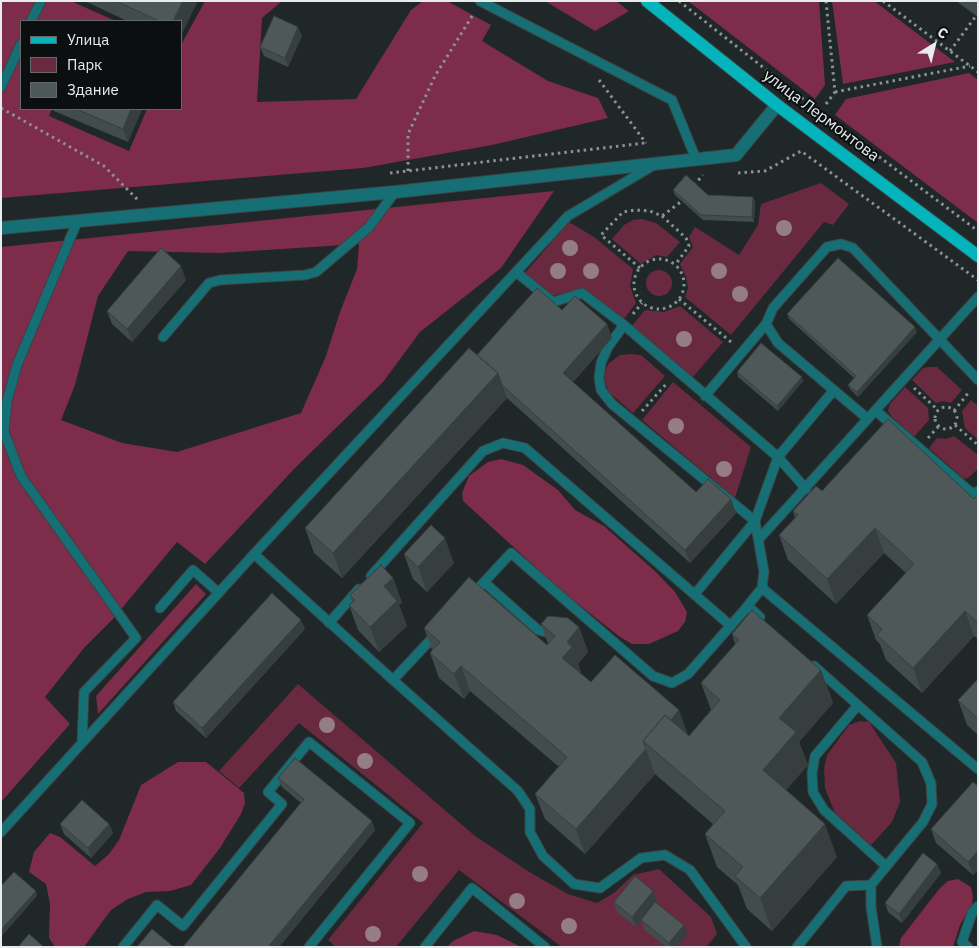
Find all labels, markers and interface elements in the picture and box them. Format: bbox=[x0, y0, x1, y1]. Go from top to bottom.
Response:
legend bbox=[20, 20, 182, 110]
north arrow bbox=[909, 20, 959, 70]
text: С bbox=[934, 23, 952, 43]
text: Улица bbox=[67, 30, 109, 49]
text: Парк bbox=[67, 55, 102, 74]
street label: улица Лермонтова bbox=[759, 66, 883, 166]
text: Здание bbox=[67, 80, 119, 99]

